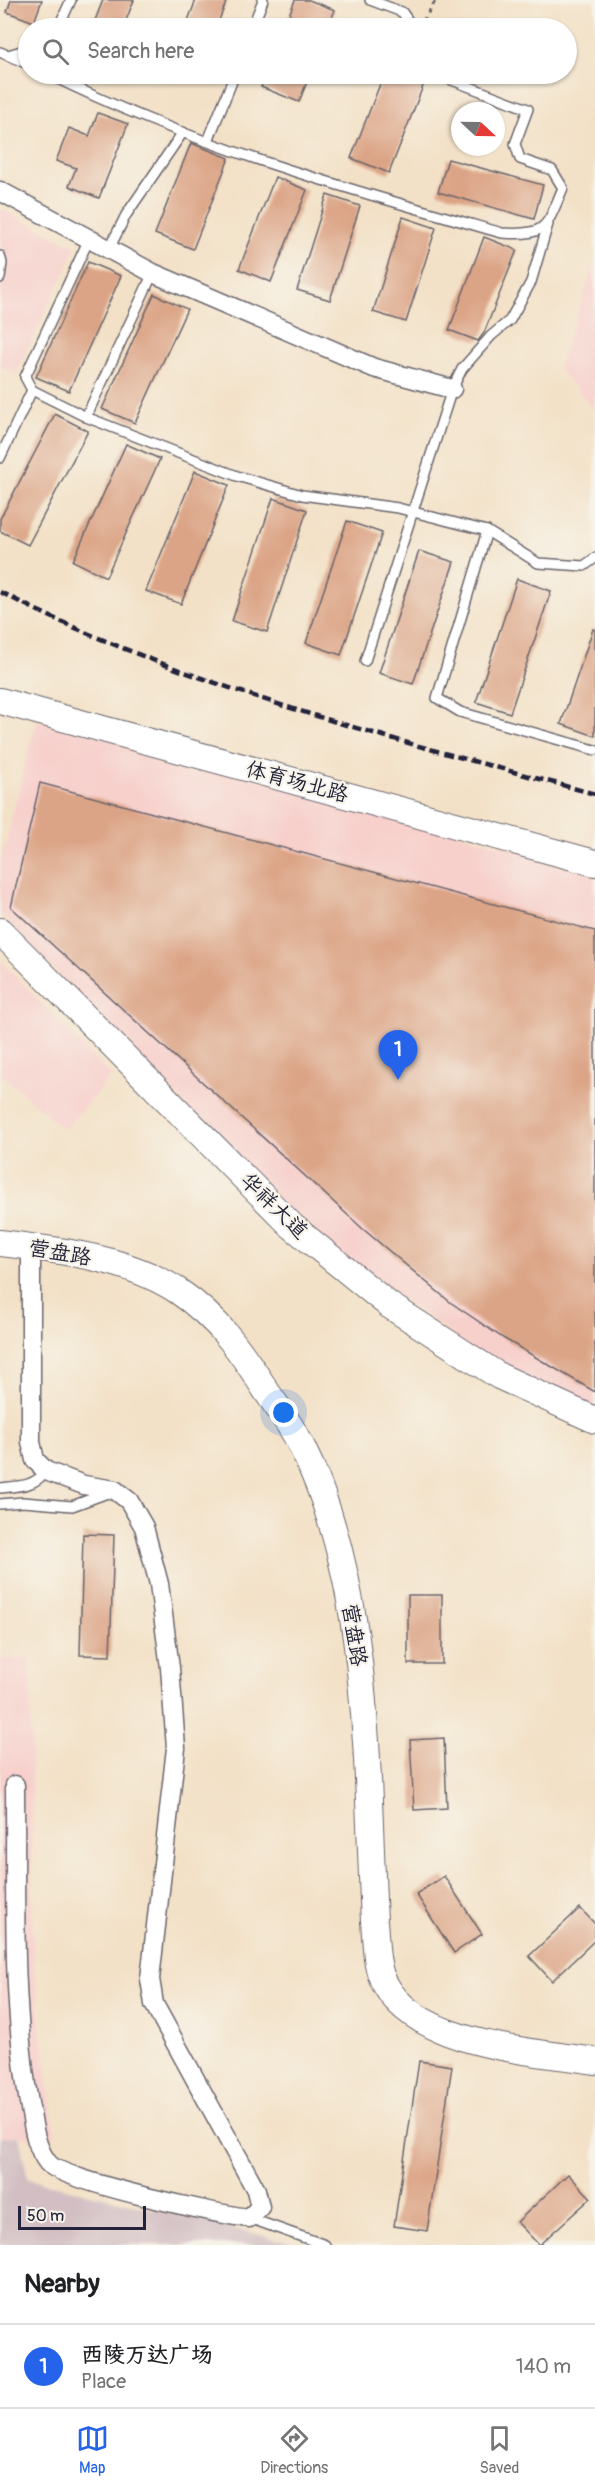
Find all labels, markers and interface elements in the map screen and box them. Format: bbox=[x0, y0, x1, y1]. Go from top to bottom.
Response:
search box bbox=[18, 18, 577, 84]
icon: search bbox=[39, 35, 72, 68]
text: Search here bbox=[87, 37, 194, 65]
north arrow bbox=[451, 102, 505, 156]
street label: 体育场北路 bbox=[243, 755, 351, 809]
pin: 1 bbox=[378, 1030, 418, 1080]
street label: 华祥大道 bbox=[234, 1167, 314, 1245]
street label: 营盘路 bbox=[27, 1234, 93, 1272]
your location bbox=[269, 1398, 298, 1427]
street label: 营盘路 bbox=[336, 1602, 372, 1668]
scale bar bbox=[18, 2203, 146, 2230]
text: 50 m bbox=[27, 2206, 64, 2226]
text: Nearby bbox=[24, 2268, 100, 2300]
text: 西陵万达广场 bbox=[81, 2341, 213, 2369]
text: 1 bbox=[40, 2354, 47, 2379]
text: 140 m bbox=[516, 2354, 571, 2379]
text: Place bbox=[81, 2369, 126, 2394]
tab: Map bbox=[76, 2422, 109, 2478]
tab: Directions bbox=[260, 2422, 328, 2478]
tab: Saved bbox=[480, 2422, 519, 2478]

